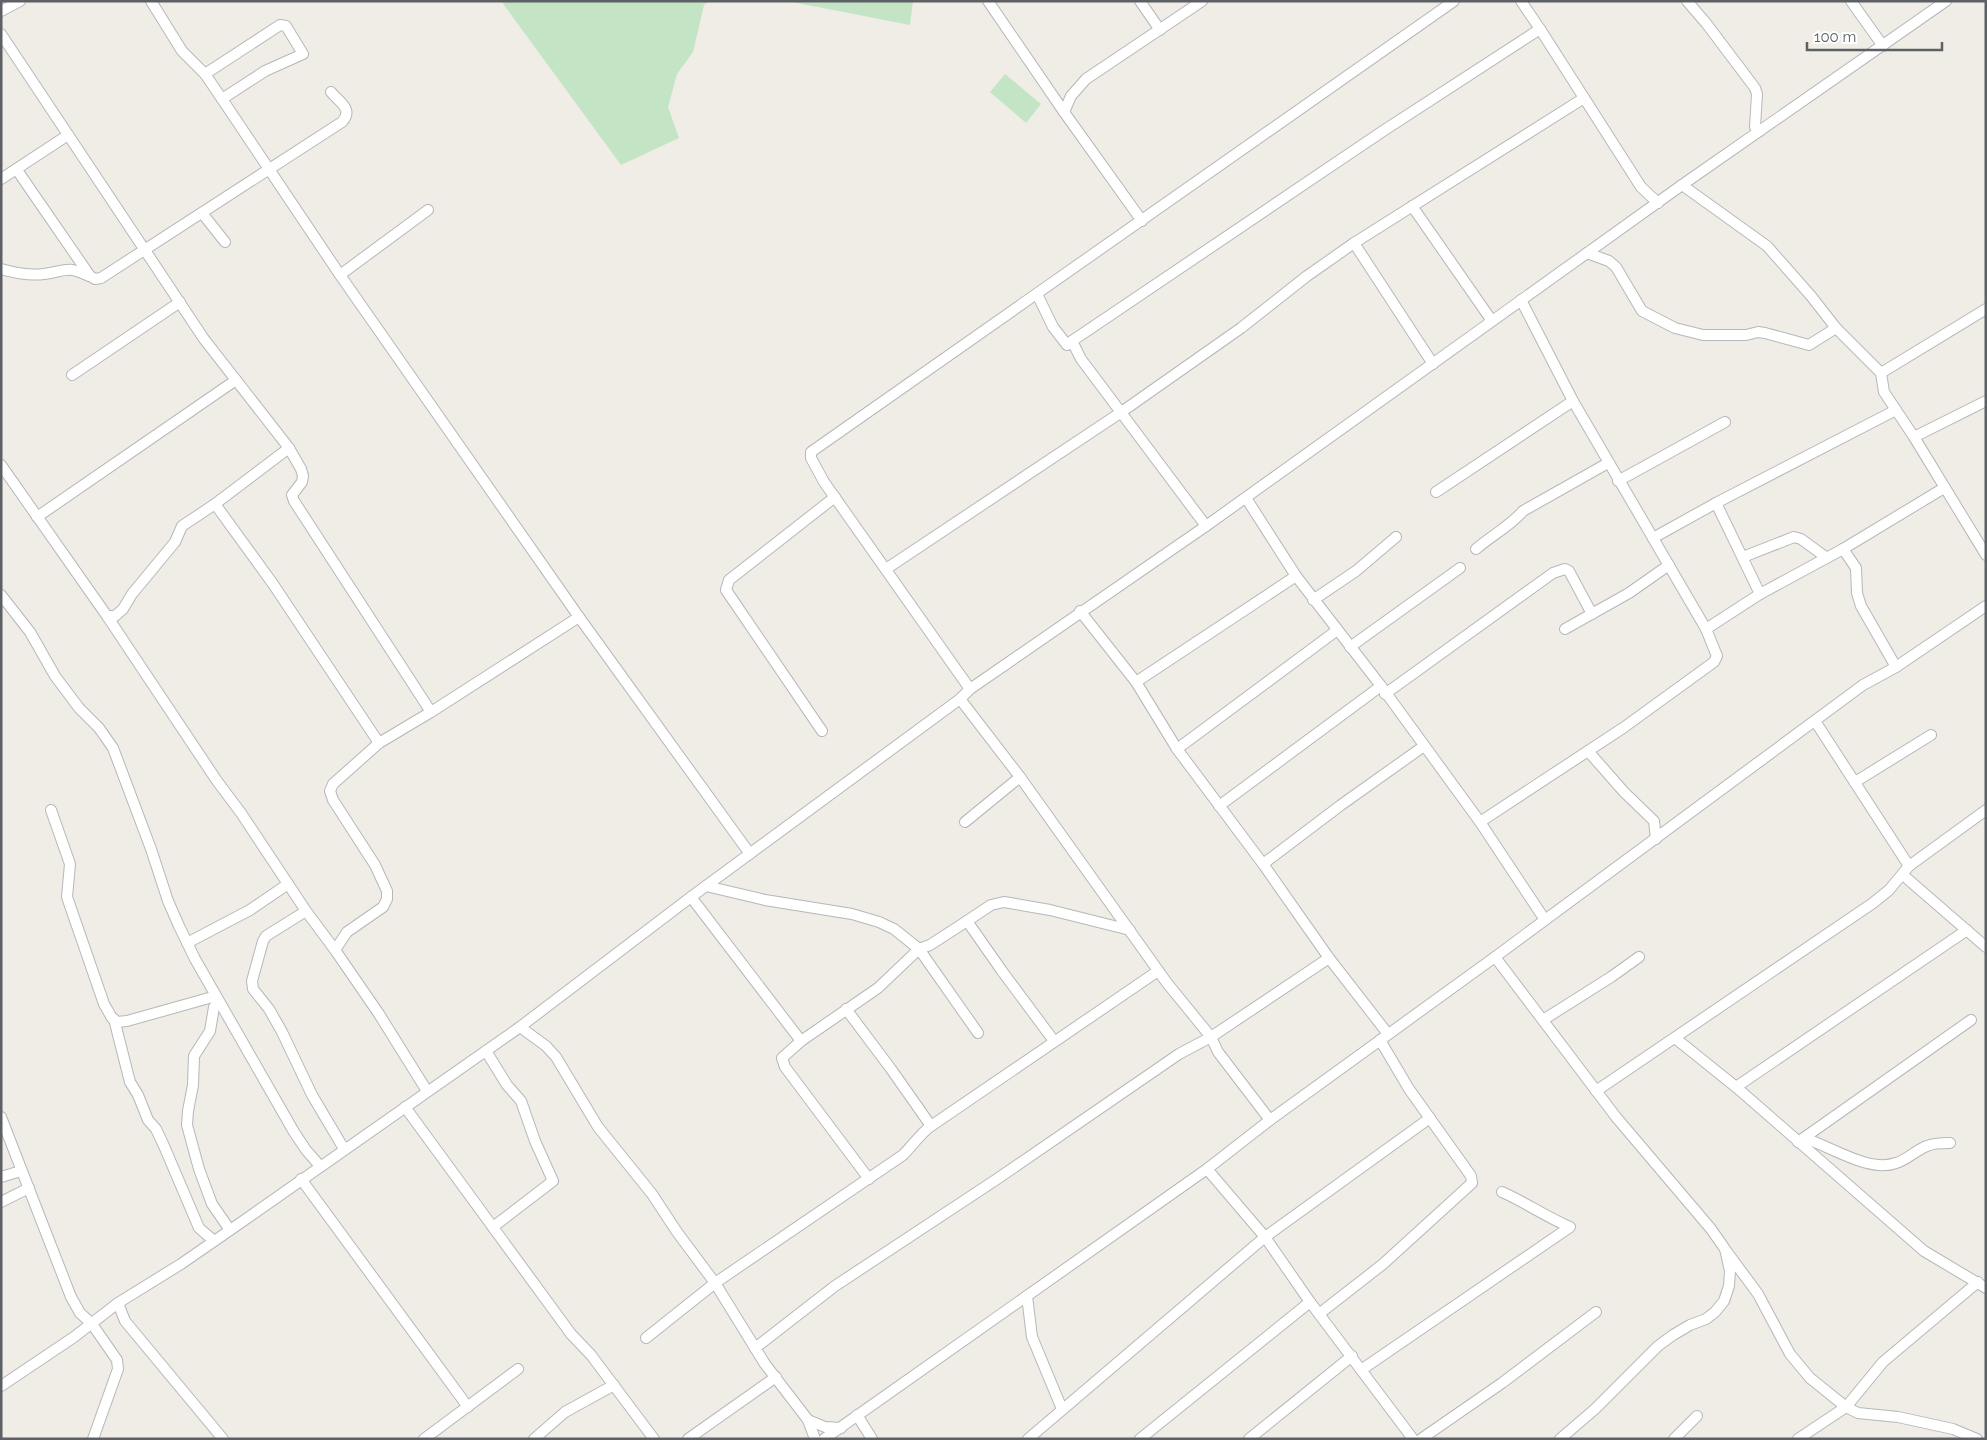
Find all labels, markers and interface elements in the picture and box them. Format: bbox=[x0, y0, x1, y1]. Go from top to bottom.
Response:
scale bar bbox=[1807, 20, 1942, 52]
text: 100 m bbox=[1814, 28, 1856, 46]

